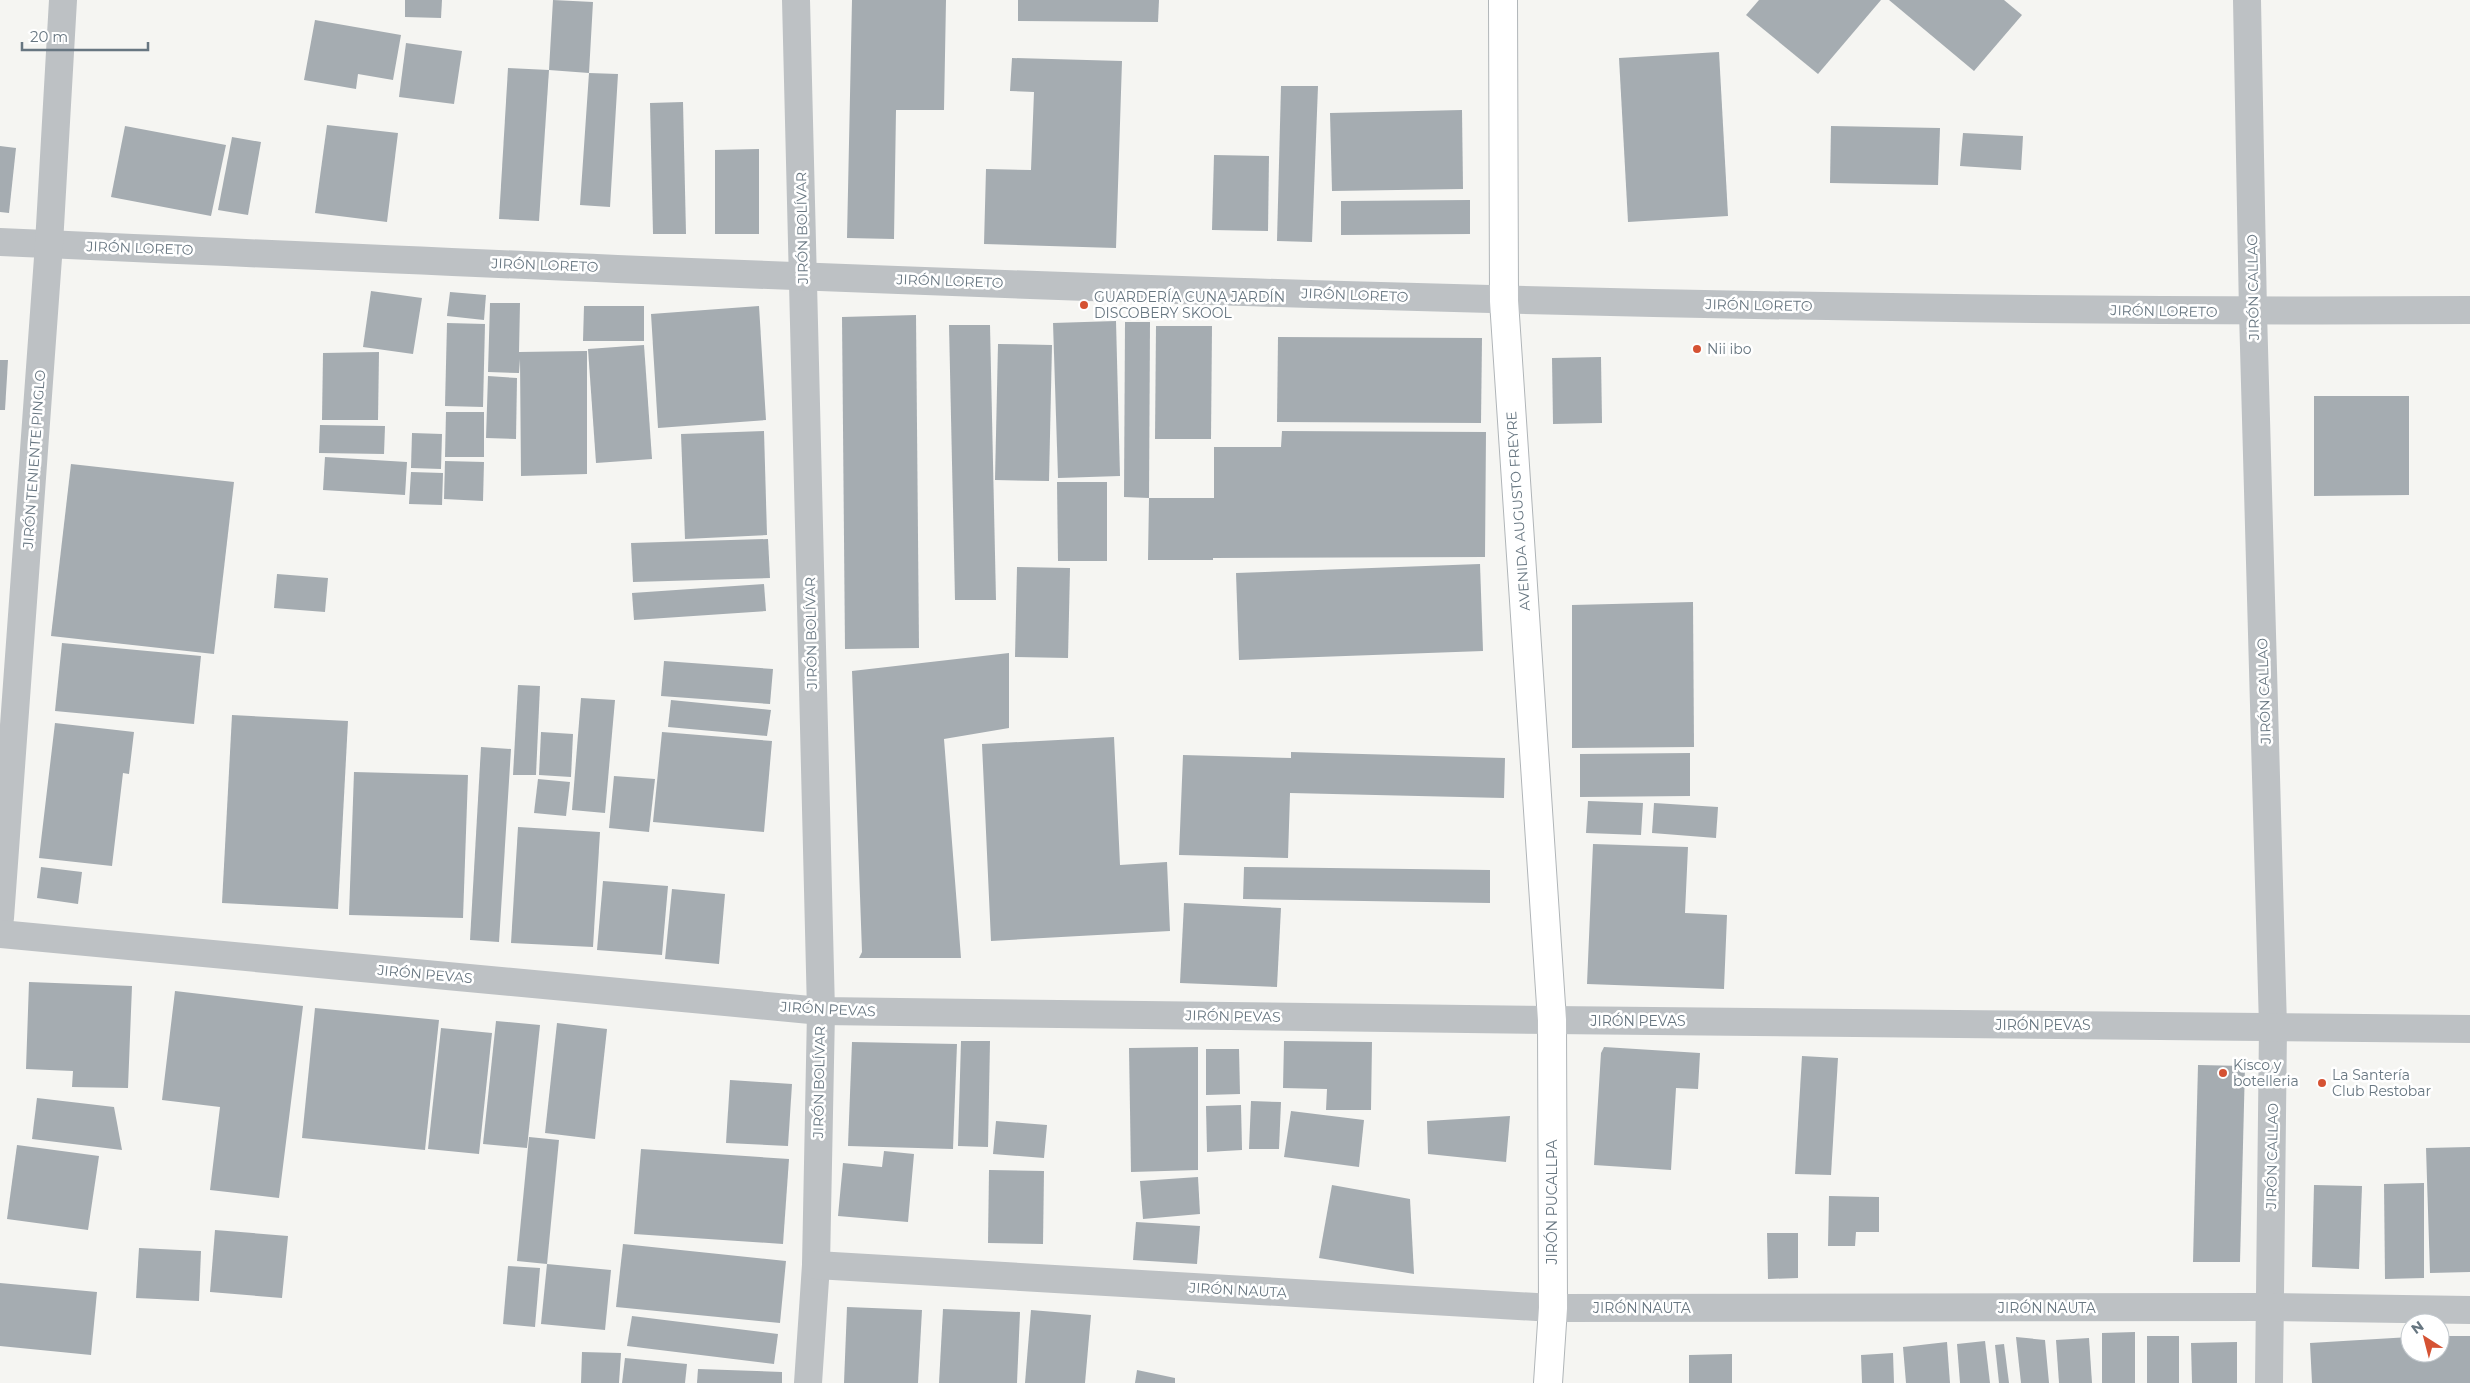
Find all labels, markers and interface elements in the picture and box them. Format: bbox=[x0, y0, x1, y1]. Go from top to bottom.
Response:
scale bar bbox=[22, 20, 149, 52]
text: 20 m bbox=[30, 27, 68, 46]
street label: JIRÓN BOLÍVAR bbox=[792, 172, 812, 285]
street label: JIRÓN CALLAO bbox=[2243, 234, 2263, 341]
street label: JIRÓN LORETO bbox=[85, 237, 194, 259]
street label: JIRÓN LORETO bbox=[490, 254, 599, 276]
street label: JIRÓN LORETO bbox=[895, 270, 1004, 292]
street label: JIRÓN LORETO bbox=[1300, 284, 1409, 306]
place label: GUARDERÍA CUNA JARDÍN DISCOBERY SKOOL bbox=[1094, 288, 1285, 322]
street label: JIRÓN LORETO bbox=[1704, 295, 1813, 315]
marker: GUARDERÍA CUNA JARDÍN DISCOBERY SKOOL bbox=[1078, 299, 1090, 311]
street label: JIRÓN LORETO bbox=[2109, 301, 2218, 321]
place label: Nii ibo bbox=[1707, 340, 1752, 358]
marker: Nii ibo bbox=[1691, 343, 1703, 355]
street label: JIRÓN TENIENTE PINGLO bbox=[19, 369, 49, 550]
street label: AVENIDA AUGUSTO FREYRE bbox=[1502, 411, 1534, 611]
street label: JIRÓN BOLÍVAR bbox=[801, 577, 821, 690]
street label: JIRÓN CALLAO bbox=[2253, 637, 2275, 745]
street label: JIRÓN PEVAS bbox=[376, 961, 473, 987]
street label: JIRÓN PEVAS bbox=[779, 997, 876, 1020]
street label: JIRÓN PEVAS bbox=[1184, 1006, 1281, 1026]
street label: JIRÓN PEVAS bbox=[1589, 1012, 1686, 1030]
street label: JIRÓN PEVAS bbox=[1994, 1016, 2091, 1034]
street label: JIRÓN BOLÍVAR bbox=[809, 1026, 829, 1139]
place label: Kisco y botelleria bbox=[2233, 1056, 2299, 1090]
place label: La Santería Club Restobar bbox=[2332, 1066, 2432, 1100]
marker: Kisco y botelleria bbox=[2217, 1067, 2229, 1079]
marker: La Santería Club Restobar bbox=[2316, 1077, 2328, 1089]
street label: JIRÓN CALLAO bbox=[2262, 1103, 2282, 1210]
street label: JIRÓN PUCALLPA bbox=[1543, 1139, 1561, 1265]
street label: JIRÓN NAUTA bbox=[1188, 1278, 1288, 1302]
street label: JIRÓN NAUTA bbox=[1592, 1299, 1692, 1317]
street label: JIRÓN NAUTA bbox=[1997, 1299, 2097, 1317]
north arrow bbox=[2400, 1313, 2450, 1363]
text: N bbox=[2407, 1317, 2427, 1338]

